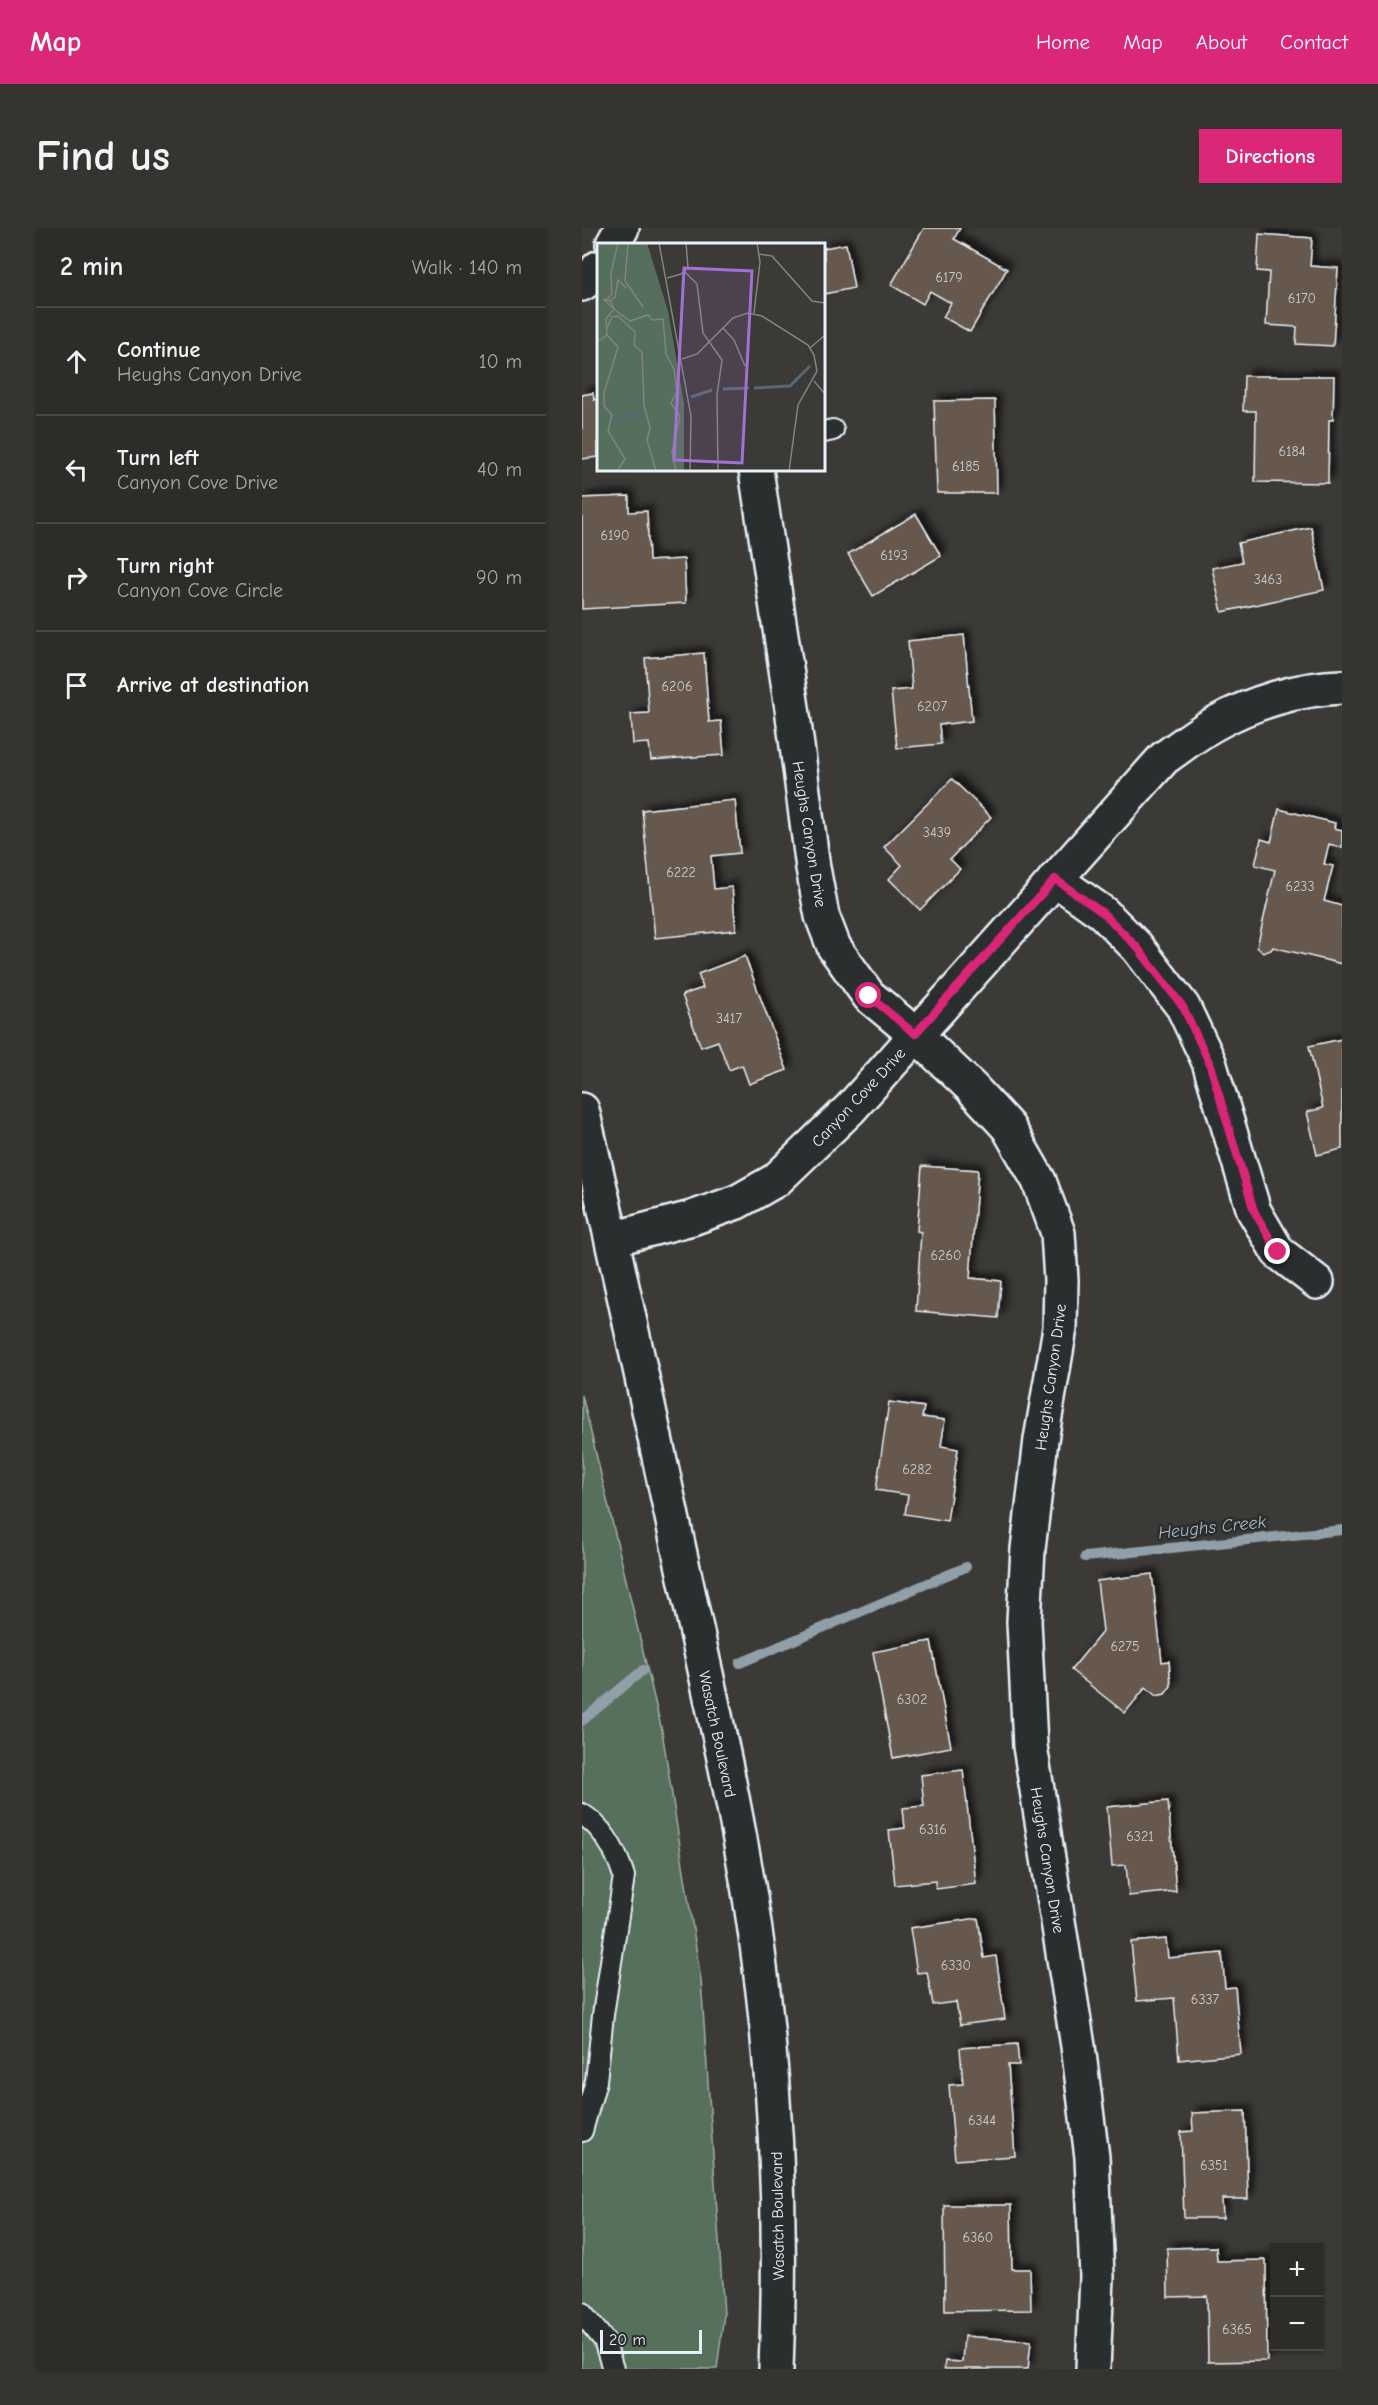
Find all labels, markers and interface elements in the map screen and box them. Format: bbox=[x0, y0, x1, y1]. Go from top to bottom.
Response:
text: Map bbox=[30, 26, 81, 58]
text: Home bbox=[1036, 30, 1090, 54]
text: Map bbox=[1123, 30, 1163, 54]
text: About bbox=[1196, 30, 1247, 54]
text: Contact bbox=[1280, 30, 1348, 54]
button: Directions bbox=[1199, 129, 1342, 183]
text: Find us bbox=[36, 132, 170, 181]
inset map bbox=[597, 243, 825, 471]
text: 2 min bbox=[60, 252, 123, 282]
text: Walk · 140 m bbox=[412, 256, 522, 279]
house number: 6179 bbox=[935, 269, 963, 286]
house number: 6170 bbox=[1288, 290, 1316, 307]
text: Continue bbox=[117, 337, 200, 363]
icon: ahead bbox=[60, 345, 93, 378]
text: 10 m bbox=[479, 350, 522, 373]
text: Heughs Canyon Drive bbox=[117, 363, 302, 386]
house number: 6184 bbox=[1278, 443, 1306, 460]
text: Turn left bbox=[117, 445, 199, 471]
icon: left bbox=[60, 453, 93, 486]
text: 40 m bbox=[477, 458, 522, 481]
house number: 6185 bbox=[952, 458, 980, 475]
text: Canyon Cove Drive bbox=[117, 471, 278, 494]
house number: 6190 bbox=[600, 527, 630, 544]
house number: 6193 bbox=[880, 547, 908, 564]
text: Turn right bbox=[117, 553, 214, 579]
icon: right bbox=[60, 561, 93, 594]
text: 90 m bbox=[476, 566, 522, 589]
house number: 3463 bbox=[1254, 571, 1282, 588]
text: Canyon Cove Circle bbox=[117, 579, 283, 602]
icon: arrive bbox=[60, 669, 93, 702]
text: Arrive at destination bbox=[117, 672, 309, 698]
house number: 6206 bbox=[661, 678, 693, 695]
house number: 6207 bbox=[917, 698, 947, 715]
street label: Heughs Canyon Drive bbox=[789, 760, 829, 909]
house number: 3439 bbox=[923, 824, 951, 841]
house number: 6222 bbox=[666, 864, 696, 881]
house number: 6233 bbox=[1285, 878, 1315, 895]
route start bbox=[855, 982, 881, 1008]
house number: 3417 bbox=[716, 1010, 742, 1027]
street label: Canyon Cove Drive bbox=[808, 1044, 909, 1151]
route end bbox=[1264, 1238, 1290, 1264]
house number: 6260 bbox=[930, 1247, 962, 1264]
street label: Heughs Canyon Drive bbox=[1032, 1303, 1070, 1452]
house number: 6282 bbox=[902, 1461, 932, 1478]
water label: Heughs Creek bbox=[1157, 1511, 1267, 1544]
house number: 6275 bbox=[1110, 1638, 1140, 1655]
street label: Wasatch Boulevard bbox=[695, 1669, 739, 1799]
house number: 6302 bbox=[897, 1691, 927, 1708]
street label: Heughs Canyon Drive bbox=[1027, 1786, 1067, 1935]
house number: 6316 bbox=[919, 1821, 947, 1838]
house number: 6321 bbox=[1126, 1828, 1154, 1845]
house number: 6330 bbox=[941, 1957, 971, 1974]
house number: 6337 bbox=[1191, 1991, 1220, 2008]
house number: 6344 bbox=[968, 2112, 996, 2129]
street label: Wasatch Boulevard bbox=[768, 2151, 788, 2280]
house number: 6351 bbox=[1200, 2157, 1228, 2174]
house number: 6360 bbox=[963, 2229, 993, 2246]
map controls bbox=[1270, 2243, 1324, 2351]
button: + bbox=[1270, 2243, 1324, 2297]
button: − bbox=[1270, 2297, 1324, 2351]
house number: 6365 bbox=[1222, 2321, 1252, 2338]
scale bar bbox=[600, 2327, 702, 2354]
text: 20 m bbox=[609, 2331, 646, 2349]

